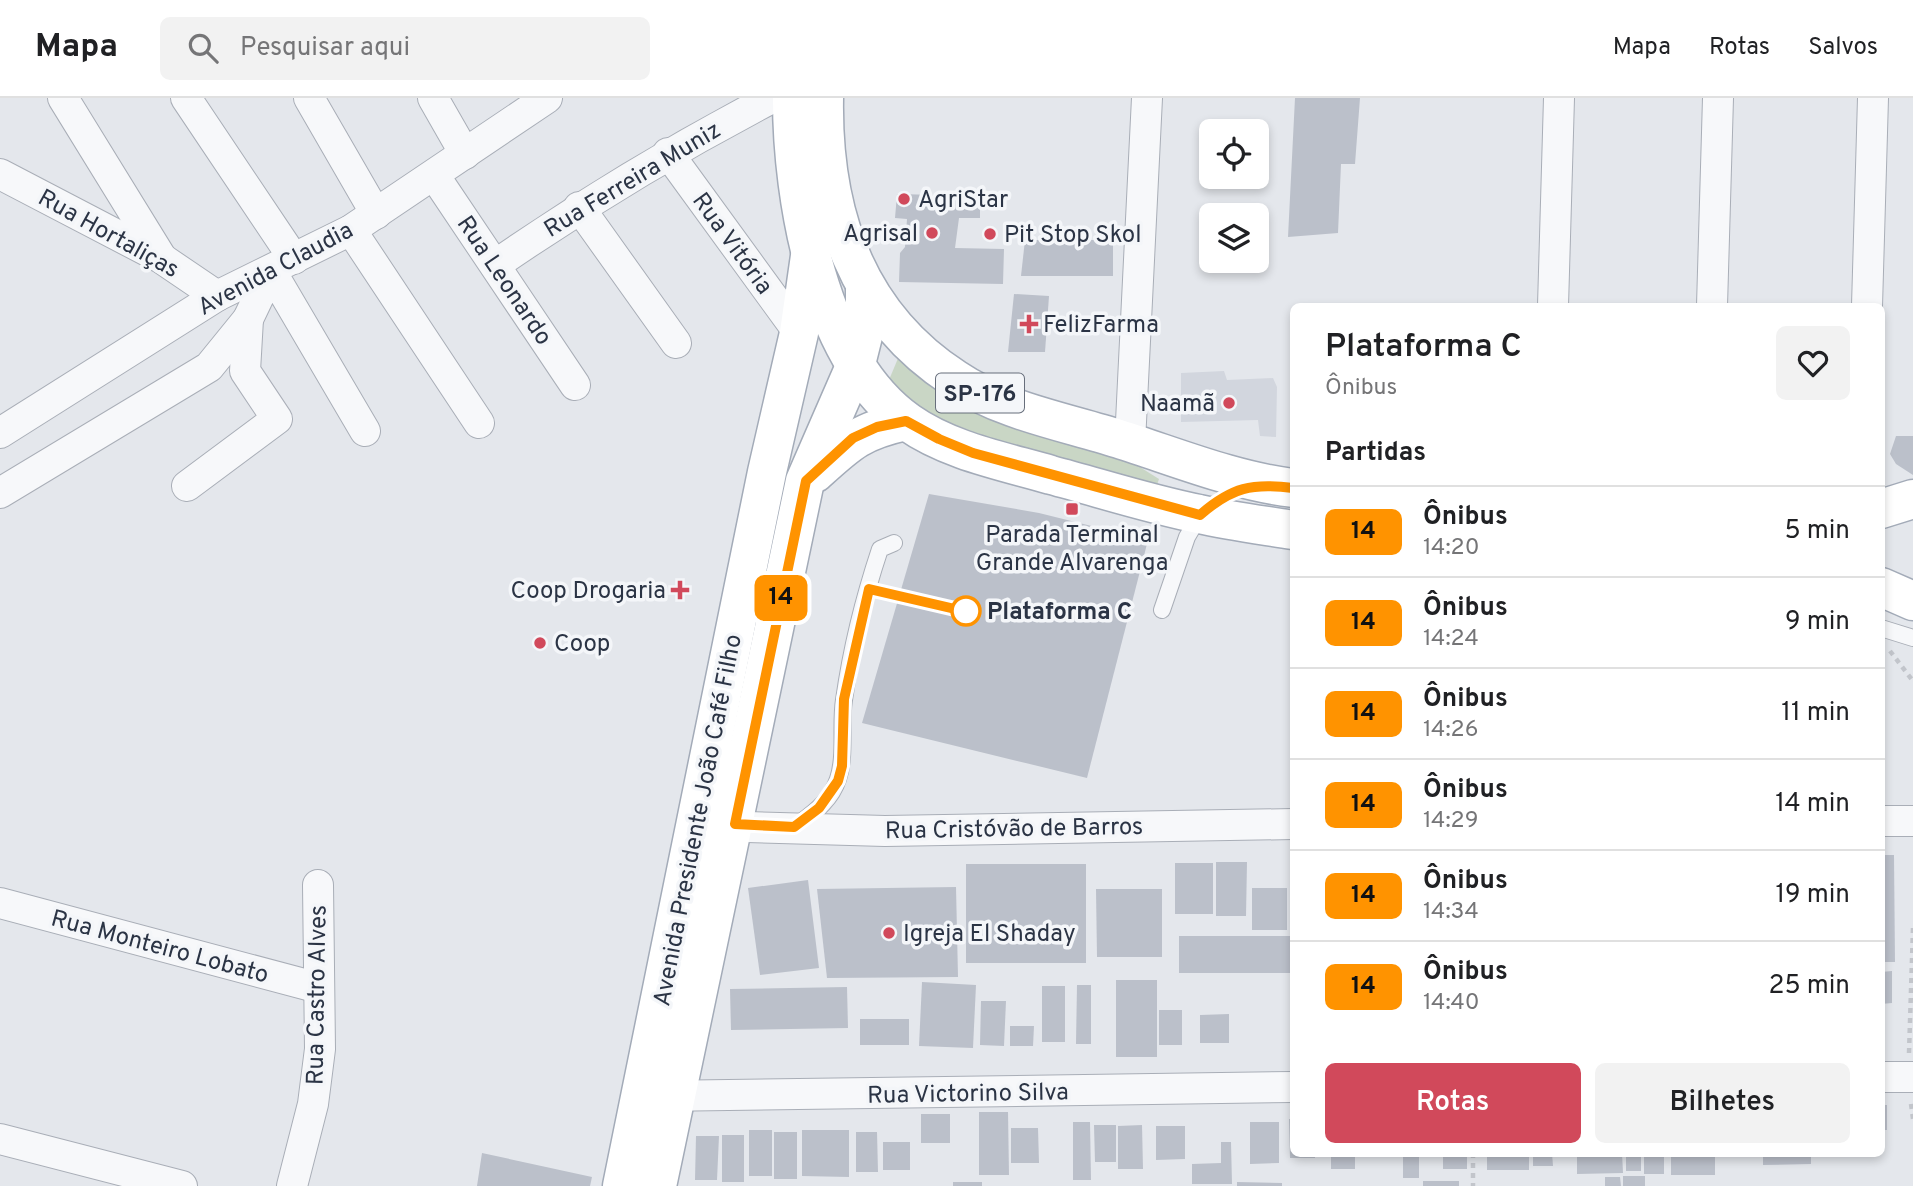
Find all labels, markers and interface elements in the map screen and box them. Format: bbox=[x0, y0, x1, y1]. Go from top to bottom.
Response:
search box bbox=[160, 17, 650, 80]
text: Mapa bbox=[35, 27, 118, 69]
icon: search bbox=[184, 29, 222, 67]
text: Pesquisar aqui bbox=[240, 32, 410, 65]
text: Mapa bbox=[1613, 33, 1671, 63]
text: Rotas bbox=[1709, 33, 1770, 63]
text: Salvos bbox=[1808, 33, 1878, 63]
street label: Rua Ferreira Muniz bbox=[539, 116, 727, 245]
map controls bbox=[1199, 119, 1269, 273]
button: locate bbox=[1199, 119, 1269, 189]
street label: Rua Hortaliças bbox=[32, 184, 184, 286]
place label: AgriStar bbox=[918, 186, 1008, 216]
street label: Rua Vitória bbox=[684, 187, 778, 301]
marker: AgriStar bbox=[896, 191, 912, 207]
button: layers bbox=[1199, 203, 1269, 273]
street label: Rua Leonardo bbox=[449, 211, 558, 352]
street label: Avenida Claudia bbox=[193, 216, 359, 323]
place label: Agrisal bbox=[843, 220, 918, 250]
place label: Pit Stop Skol bbox=[1004, 221, 1141, 251]
marker: Agrisal bbox=[924, 225, 940, 241]
marker: Pit Stop Skol bbox=[982, 226, 998, 242]
place label: FelizFarma bbox=[1043, 311, 1159, 341]
marker: FelizFarma bbox=[1021, 316, 1037, 332]
button: heart bbox=[1776, 326, 1850, 400]
text: Plataforma C bbox=[1325, 327, 1522, 369]
road number: SP-176 bbox=[936, 374, 1024, 412]
text: Ônibus bbox=[1325, 374, 1397, 403]
place label: Naamã bbox=[1140, 390, 1215, 420]
marker: Naamã bbox=[1221, 395, 1237, 411]
text: Partidas bbox=[1325, 437, 1426, 470]
marker: Parada Terminal Grande Alvarenga bbox=[1064, 501, 1080, 517]
text: Ônibus bbox=[1423, 501, 1508, 534]
text: 5 min bbox=[1784, 515, 1850, 548]
text: 14 bbox=[1351, 517, 1376, 547]
place label: Parada Terminal Grande Alvarenga bbox=[976, 521, 1168, 579]
text: 14:20 bbox=[1423, 534, 1479, 563]
line badge: 14 bbox=[750, 575, 812, 621]
place label: Coop Drogaria bbox=[511, 577, 666, 607]
marker: Coop Drogaria bbox=[672, 582, 688, 598]
text: 14 bbox=[768, 583, 794, 613]
text: Ônibus bbox=[1423, 592, 1508, 625]
marker: Plataforma C bbox=[951, 596, 981, 626]
place label: Plataforma C bbox=[987, 598, 1132, 628]
text: 9 min bbox=[1785, 606, 1850, 639]
text: 14 bbox=[1351, 608, 1376, 638]
text: 14:24 bbox=[1423, 625, 1479, 654]
place label: Coop bbox=[554, 630, 610, 660]
street label: Avenida Presidente João Café Filho bbox=[648, 632, 750, 1009]
marker: Coop bbox=[532, 635, 548, 651]
text: Ônibus bbox=[1423, 683, 1508, 716]
text: 11 min bbox=[1781, 697, 1850, 730]
text: 14 bbox=[1351, 699, 1376, 729]
text: 14:26 bbox=[1423, 716, 1478, 745]
text: Ônibus bbox=[1423, 774, 1508, 807]
text: 14 min bbox=[1775, 788, 1850, 821]
text: 14 bbox=[1351, 790, 1376, 820]
text: 14:29 bbox=[1423, 807, 1478, 836]
street label: Rua Cristóvão de Barros bbox=[885, 813, 1143, 847]
text: Ônibus bbox=[1423, 865, 1508, 898]
text: 19 min bbox=[1775, 879, 1850, 912]
text: 14 bbox=[1351, 881, 1376, 911]
text: 14:34 bbox=[1423, 898, 1479, 927]
street label: Rua Monteiro Lobato bbox=[47, 904, 272, 991]
street label: Rua Castro Alves bbox=[301, 905, 335, 1085]
place label: Igreja El Shaday bbox=[903, 920, 1076, 950]
marker: Igreja El Shaday bbox=[881, 925, 897, 941]
text: Ônibus bbox=[1423, 956, 1508, 989]
text: 25 min bbox=[1769, 970, 1850, 1003]
text: 14 bbox=[1351, 972, 1376, 1002]
text: 14:40 bbox=[1423, 989, 1480, 1018]
button: Rotas bbox=[1325, 1063, 1581, 1143]
button: Bilhetes bbox=[1595, 1063, 1850, 1143]
street label: Rua Victorino Silva bbox=[867, 1078, 1069, 1112]

